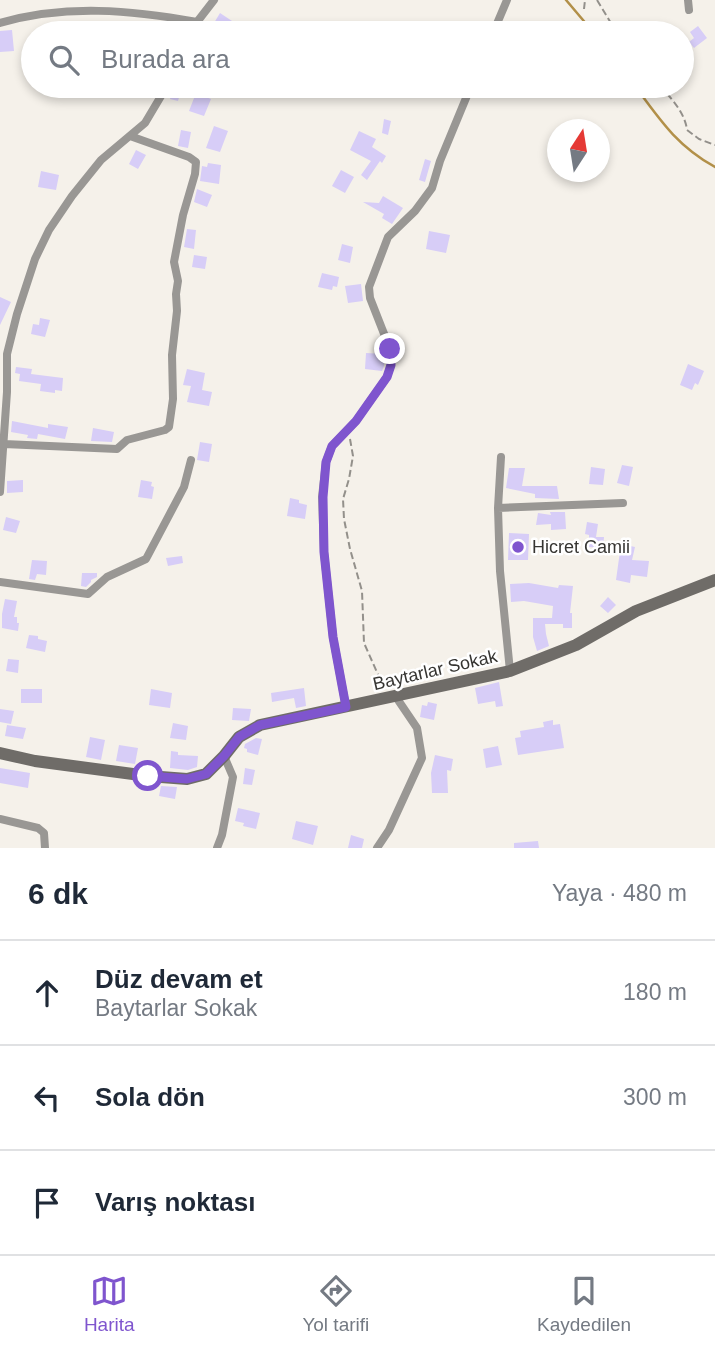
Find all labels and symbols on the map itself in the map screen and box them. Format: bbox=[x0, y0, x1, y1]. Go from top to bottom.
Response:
north arrow bbox=[547, 119, 610, 182]
route end bbox=[374, 333, 405, 364]
place label: Hicret Camii bbox=[532, 537, 630, 557]
marker: Hicret Camii bbox=[510, 539, 526, 555]
street label: Baytarlar Sokak bbox=[371, 646, 500, 694]
route start bbox=[132, 760, 163, 791]

